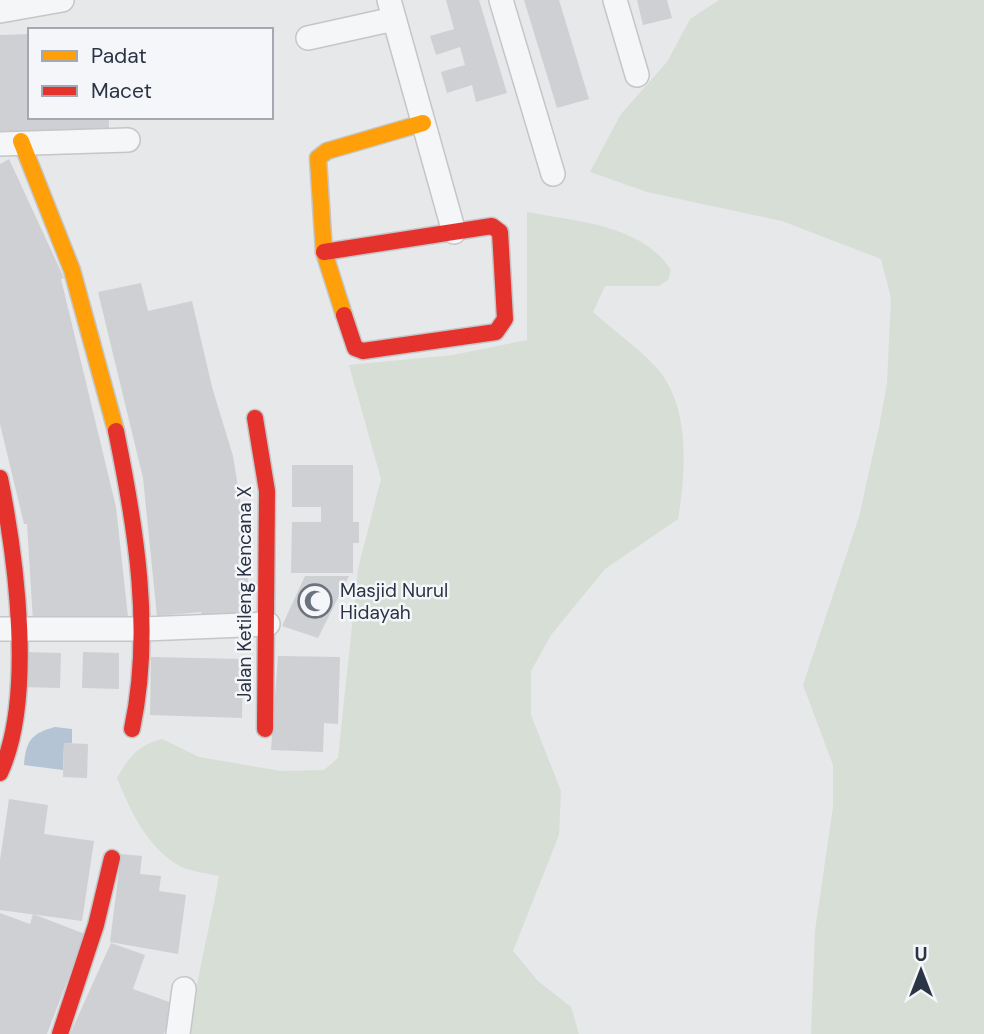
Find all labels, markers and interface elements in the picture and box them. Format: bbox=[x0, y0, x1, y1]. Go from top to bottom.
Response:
legend bbox=[28, 28, 273, 119]
text: Padat bbox=[91, 42, 147, 70]
text: Macet bbox=[91, 77, 152, 105]
street label: Jalan Ketileng Kencana X bbox=[232, 486, 257, 702]
place label: Masjid Nurul Hidayah bbox=[340, 578, 448, 625]
mosque icon: Masjid Nurul Hidayah bbox=[296, 582, 334, 620]
north arrow bbox=[886, 936, 956, 1006]
text: U bbox=[914, 942, 928, 967]

